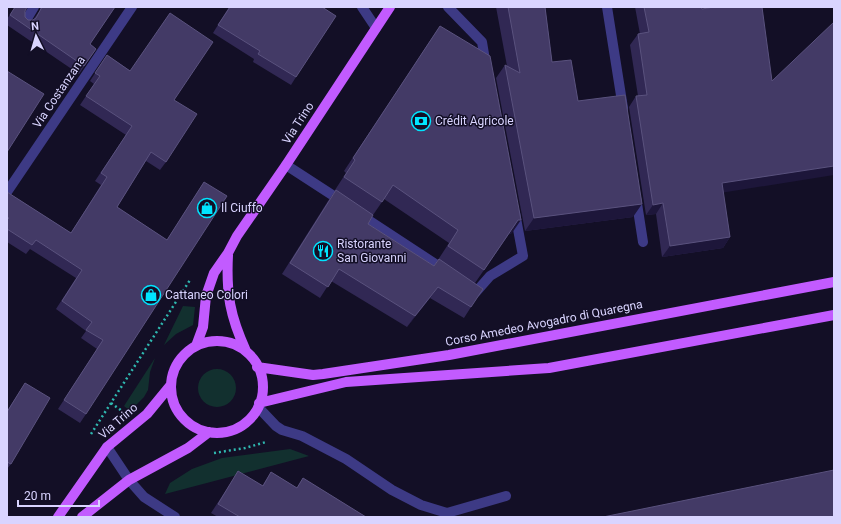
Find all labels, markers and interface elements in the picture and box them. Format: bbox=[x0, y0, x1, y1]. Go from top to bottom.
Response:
north arrow bbox=[16, 16, 56, 56]
text: N bbox=[31, 20, 40, 33]
street label: Via Costanzana bbox=[30, 53, 88, 131]
street label: Via Trino bbox=[279, 99, 317, 147]
bank icon: Crédit Agricole bbox=[410, 110, 432, 132]
place label: Crédit Agricole bbox=[435, 114, 514, 128]
shop icon: Il Ciuffo bbox=[196, 197, 218, 219]
place label: Il Ciuffo bbox=[221, 201, 263, 215]
place label: Ristorante San Giovanni bbox=[337, 237, 407, 265]
restaurant icon: Ristorante San Giovanni bbox=[312, 240, 334, 262]
shop icon: Cattaneo Colori bbox=[140, 284, 162, 306]
place label: Cattaneo Colori bbox=[165, 288, 248, 302]
street label: Corso Amedeo Avogadro di Quaregna bbox=[444, 297, 644, 349]
street label: Via Trino bbox=[96, 400, 140, 442]
scale bar bbox=[18, 482, 99, 508]
text: 20 m bbox=[24, 489, 51, 503]

